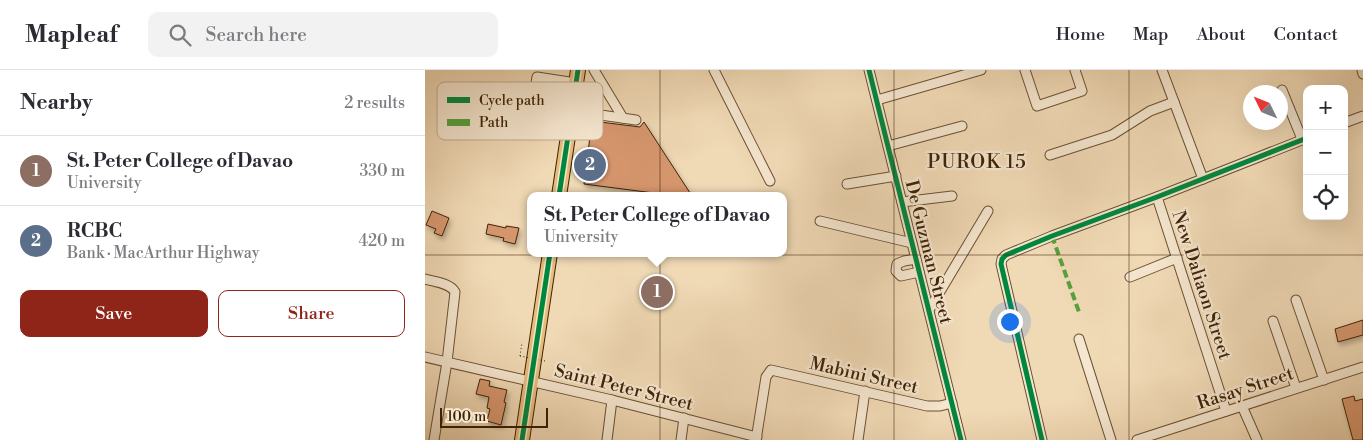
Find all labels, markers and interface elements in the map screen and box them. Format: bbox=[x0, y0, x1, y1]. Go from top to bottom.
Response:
search box bbox=[148, 12, 498, 57]
text: Mapleaf bbox=[25, 20, 118, 50]
icon: search bbox=[166, 21, 194, 49]
text: Search here bbox=[206, 23, 307, 47]
text: Home bbox=[1056, 23, 1105, 46]
text: Map bbox=[1133, 23, 1169, 46]
text: About bbox=[1197, 23, 1246, 46]
text: Contact bbox=[1274, 23, 1338, 46]
legend bbox=[437, 82, 603, 140]
north arrow bbox=[1243, 85, 1288, 130]
map controls bbox=[1303, 85, 1348, 220]
button: + bbox=[1303, 85, 1348, 130]
text: Nearby bbox=[20, 90, 93, 116]
text: Cycle path bbox=[479, 92, 545, 110]
text: 2 results bbox=[344, 93, 405, 113]
text: Path bbox=[479, 114, 509, 132]
button: − bbox=[1303, 130, 1348, 175]
pin: 2 bbox=[574, 146, 606, 184]
text: St. Peter College of Davao bbox=[67, 149, 293, 173]
district label: PUROK 15 bbox=[927, 150, 1027, 174]
text: 1 bbox=[32, 161, 40, 181]
text: 330 m bbox=[359, 161, 405, 181]
text: University bbox=[67, 173, 141, 193]
button: locate bbox=[1303, 175, 1348, 220]
street label: De Guzman Street bbox=[900, 178, 958, 327]
popup bbox=[527, 192, 787, 257]
text: St. Peter College of Davao bbox=[544, 203, 770, 227]
street label: New Daliaon Street bbox=[1167, 208, 1237, 363]
text: RCBC bbox=[67, 219, 122, 243]
text: University bbox=[544, 227, 618, 247]
text: 2 bbox=[31, 231, 41, 251]
text: 420 m bbox=[358, 231, 405, 251]
text: Bank · MacArthur Highway bbox=[67, 243, 260, 263]
pin: 1 bbox=[641, 273, 673, 311]
button: Save bbox=[20, 290, 208, 337]
button: Share bbox=[218, 290, 405, 337]
your location bbox=[997, 309, 1023, 335]
street label: Mabini Street bbox=[807, 352, 921, 399]
street label: Saint Peter Street bbox=[552, 359, 696, 416]
street label: Rasay Street bbox=[1194, 362, 1297, 415]
scale bar bbox=[440, 405, 547, 428]
text: 100 m bbox=[447, 408, 486, 426]

